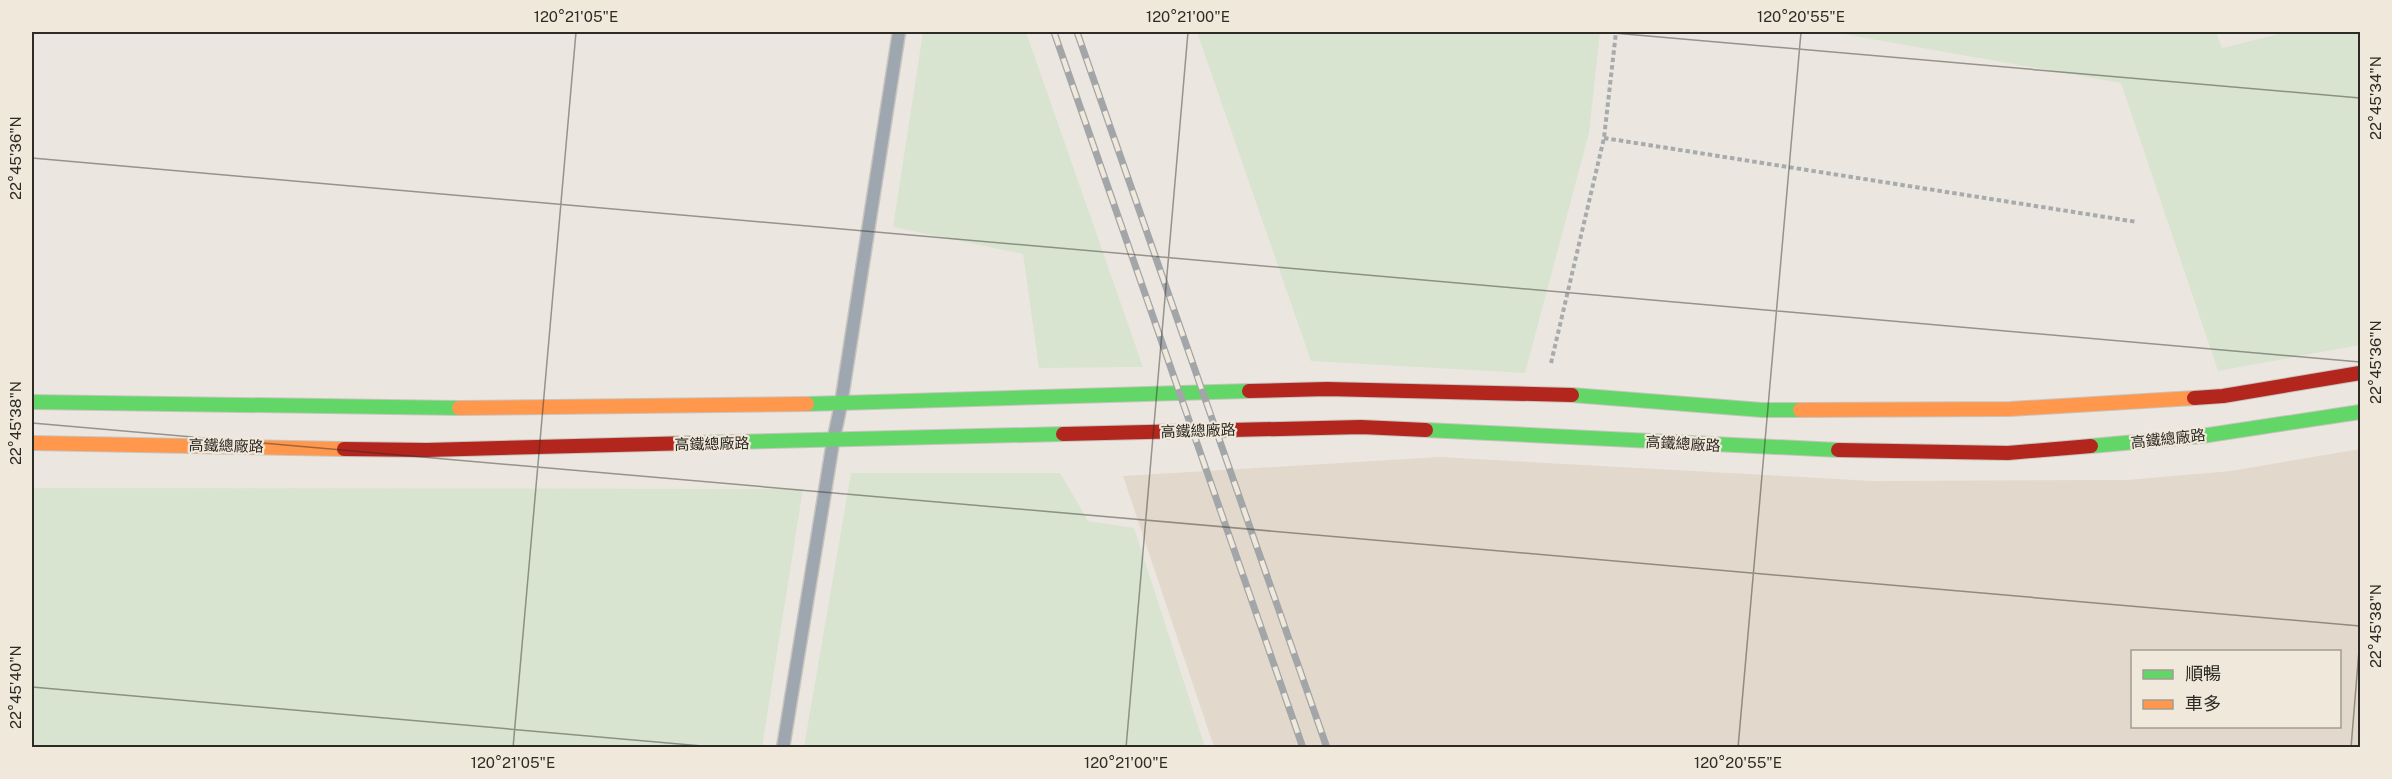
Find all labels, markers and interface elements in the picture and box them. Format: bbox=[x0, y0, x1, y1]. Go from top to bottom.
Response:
text: 120°21'05"E bbox=[534, 8, 618, 25]
text: 120°21'00"E bbox=[1146, 8, 1230, 25]
text: 120°20'55"E bbox=[1757, 8, 1845, 25]
text: 22°45'34"N bbox=[2367, 56, 2384, 140]
text: 22°45'36"N bbox=[7, 116, 24, 200]
text: 22°45'36"N bbox=[2367, 320, 2384, 404]
text: 22°45'38"N bbox=[7, 381, 24, 465]
street label: 高鐵總廠路 bbox=[1160, 421, 1236, 440]
street label: 高鐵總廠路 bbox=[2130, 426, 2206, 451]
street label: 高鐵總廠路 bbox=[1645, 433, 1721, 454]
street label: 高鐵總廠路 bbox=[674, 434, 750, 453]
street label: 高鐵總廠路 bbox=[188, 436, 264, 455]
text: 22°45'38"N bbox=[2367, 584, 2384, 668]
text: 22°45'40"N bbox=[7, 645, 24, 729]
legend bbox=[2131, 650, 2341, 728]
text: 順暢 bbox=[2185, 663, 2221, 684]
text: 車多 bbox=[2185, 693, 2221, 714]
text: 120°21'05"E bbox=[471, 754, 555, 771]
text: 120°21'00"E bbox=[1084, 754, 1168, 771]
text: 120°20'55"E bbox=[1694, 754, 1782, 771]

